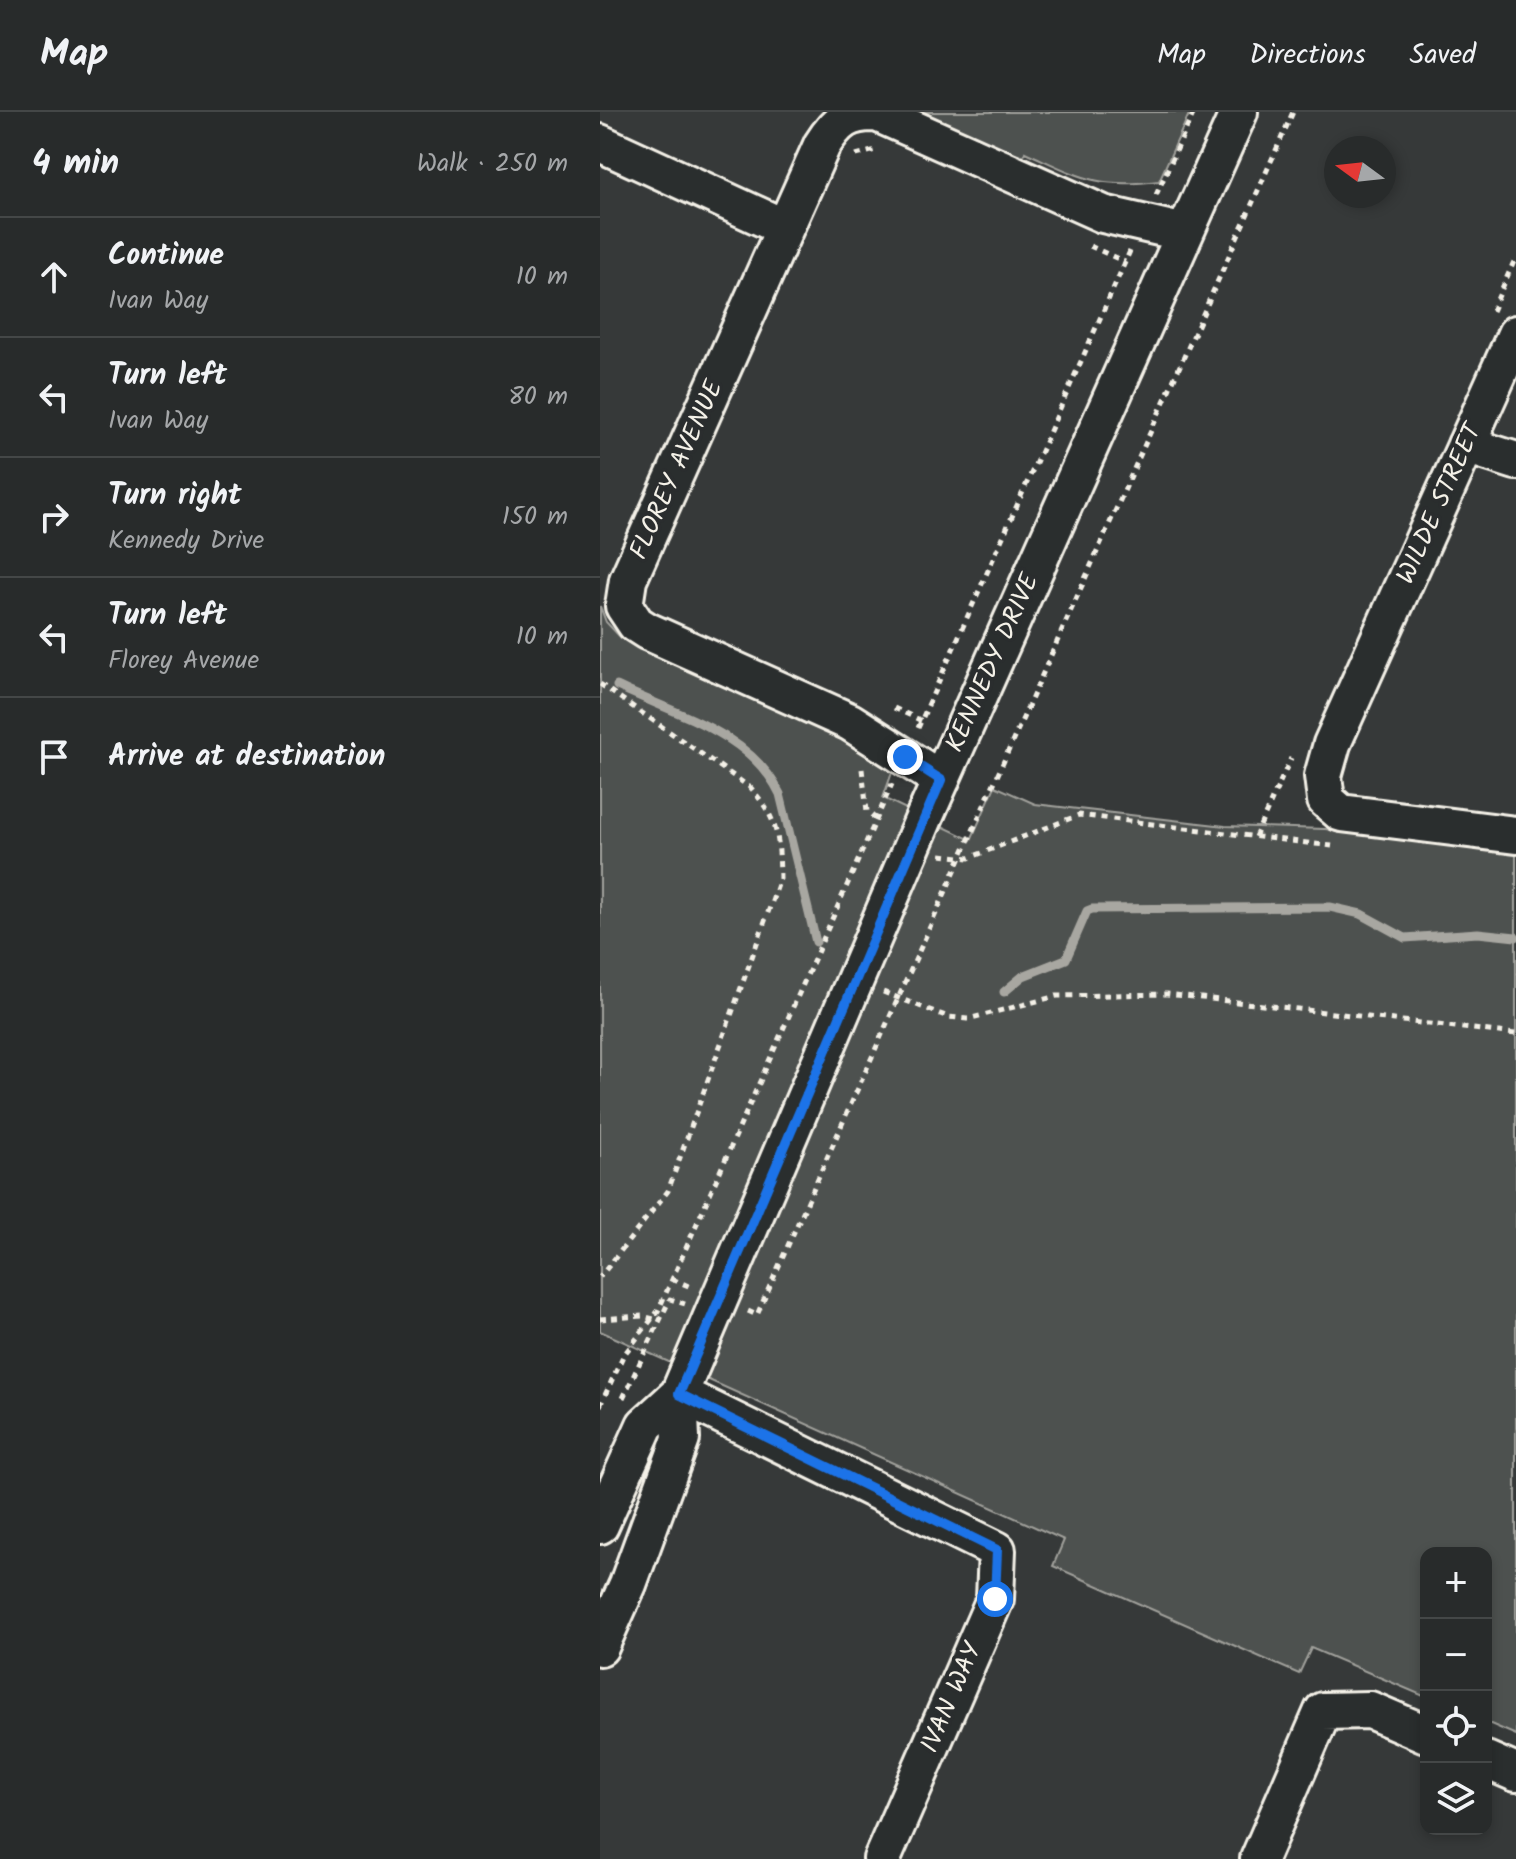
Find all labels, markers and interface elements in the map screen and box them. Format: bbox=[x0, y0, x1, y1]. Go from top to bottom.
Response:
text: Map bbox=[40, 25, 109, 85]
text: Map bbox=[1157, 33, 1206, 78]
text: Directions bbox=[1250, 33, 1366, 78]
text: Saved bbox=[1410, 33, 1476, 78]
north arrow bbox=[1324, 136, 1396, 208]
text: 4 min bbox=[32, 137, 119, 191]
text: Walk · 250 m bbox=[417, 143, 568, 185]
text: Continue bbox=[108, 232, 224, 280]
icon: ahead bbox=[32, 255, 76, 299]
text: 10 m bbox=[516, 256, 568, 298]
text: Ivan Way bbox=[108, 280, 208, 322]
text: Turn left bbox=[108, 352, 227, 400]
street label: FLOREY AVENUE bbox=[619, 373, 736, 567]
icon: left bbox=[32, 375, 76, 419]
text: 80 m bbox=[508, 376, 568, 418]
text: Ivan Way bbox=[108, 400, 208, 442]
street label: WILDE STREET bbox=[1386, 415, 1495, 591]
text: Turn right bbox=[108, 472, 241, 520]
icon: right bbox=[32, 495, 76, 539]
text: 150 m bbox=[502, 496, 568, 538]
text: Kennedy Drive bbox=[108, 520, 264, 562]
street label: KENNEDY DRIVE bbox=[935, 566, 1052, 759]
text: Turn left bbox=[108, 592, 227, 640]
icon: left bbox=[32, 615, 76, 659]
text: 10 m bbox=[516, 616, 568, 658]
text: Florey Avenue bbox=[108, 640, 259, 682]
text: Arrive at destination bbox=[108, 733, 385, 781]
icon: arrive bbox=[32, 735, 76, 779]
route end bbox=[887, 739, 923, 775]
map controls bbox=[1420, 1547, 1492, 1835]
button: + bbox=[1420, 1547, 1492, 1619]
route start bbox=[977, 1581, 1013, 1617]
button: − bbox=[1420, 1619, 1492, 1691]
street label: IVAN WAY bbox=[910, 1635, 995, 1760]
button: locate bbox=[1420, 1691, 1492, 1763]
button: layers bbox=[1420, 1763, 1492, 1835]

